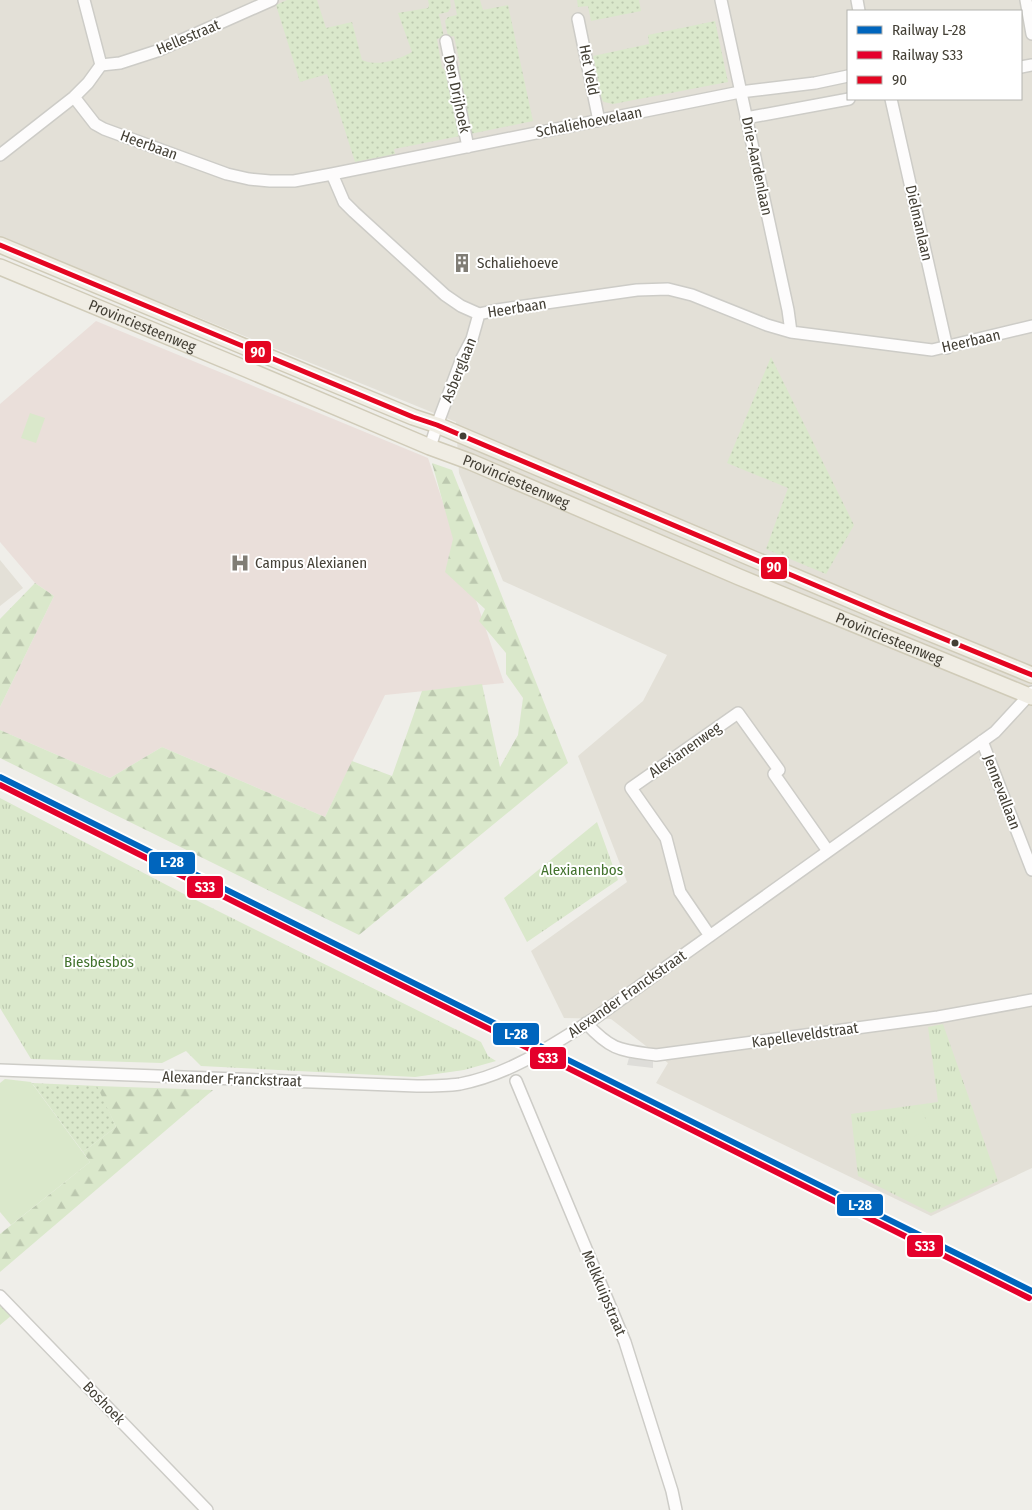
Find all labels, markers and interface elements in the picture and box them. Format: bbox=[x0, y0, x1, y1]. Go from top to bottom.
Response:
legend bbox=[847, 10, 1022, 100]
street label: Hellestraat bbox=[153, 16, 223, 58]
text: Railway L-28 bbox=[892, 21, 966, 39]
street label: Het Veld bbox=[575, 43, 603, 97]
text: Railway S33 bbox=[892, 46, 963, 64]
street label: Den Drijhoek bbox=[440, 53, 474, 135]
text: 90 bbox=[892, 71, 907, 89]
street label: Schaliehoevelaan bbox=[534, 103, 644, 141]
street label: Drie-Aardenlaan bbox=[738, 115, 776, 217]
street label: Heerbaan bbox=[118, 126, 180, 164]
street label: Dielmanlaan bbox=[902, 183, 936, 263]
building icon: Schaliehoeve bbox=[451, 252, 473, 274]
place label: Schaliehoeve bbox=[477, 254, 558, 272]
street label: Heerbaan bbox=[486, 294, 548, 322]
street label: Provinciesteenweg bbox=[86, 296, 199, 356]
street label: Heerbaan bbox=[940, 326, 1002, 356]
street label: Asberglaan bbox=[438, 335, 480, 405]
line badge: 90 bbox=[244, 340, 272, 364]
text: 90 bbox=[251, 344, 266, 361]
unlabelled marker bbox=[458, 431, 468, 441]
street label: Provinciesteenweg bbox=[460, 451, 572, 512]
hospital icon: Campus Alexianen bbox=[229, 552, 251, 574]
place label: Campus Alexianen bbox=[255, 554, 367, 572]
line badge: 90 bbox=[760, 556, 788, 580]
text: 90 bbox=[767, 559, 782, 576]
street label: Provinciesteenweg bbox=[833, 609, 946, 669]
unlabelled marker bbox=[950, 638, 960, 648]
street label: Alexianenweg bbox=[645, 718, 725, 782]
street label: Jennevallaan bbox=[979, 752, 1025, 832]
line badge: L-28 bbox=[148, 851, 196, 875]
text: L-28 bbox=[160, 854, 184, 871]
park label: Alexianenbos bbox=[541, 861, 623, 879]
line badge: S33 bbox=[186, 875, 224, 899]
text: S33 bbox=[195, 879, 216, 896]
street label: Alexander Franckstraat bbox=[565, 946, 690, 1041]
park label: Biesbesbos bbox=[64, 953, 134, 971]
street label: Kapelleveldstraat bbox=[751, 1019, 859, 1051]
line badge: L-28 bbox=[492, 1022, 540, 1046]
text: L-28 bbox=[504, 1026, 528, 1043]
line badge: S33 bbox=[529, 1046, 567, 1070]
text: S33 bbox=[538, 1050, 559, 1067]
street label: Alexander Franckstraat bbox=[162, 1068, 302, 1090]
line badge: L-28 bbox=[836, 1193, 884, 1217]
text: L-28 bbox=[848, 1197, 872, 1214]
line badge: S33 bbox=[906, 1234, 944, 1258]
text: S33 bbox=[915, 1238, 936, 1255]
street label: Melkkuipstraat bbox=[578, 1248, 630, 1339]
street label: Boshoek bbox=[79, 1378, 129, 1428]

